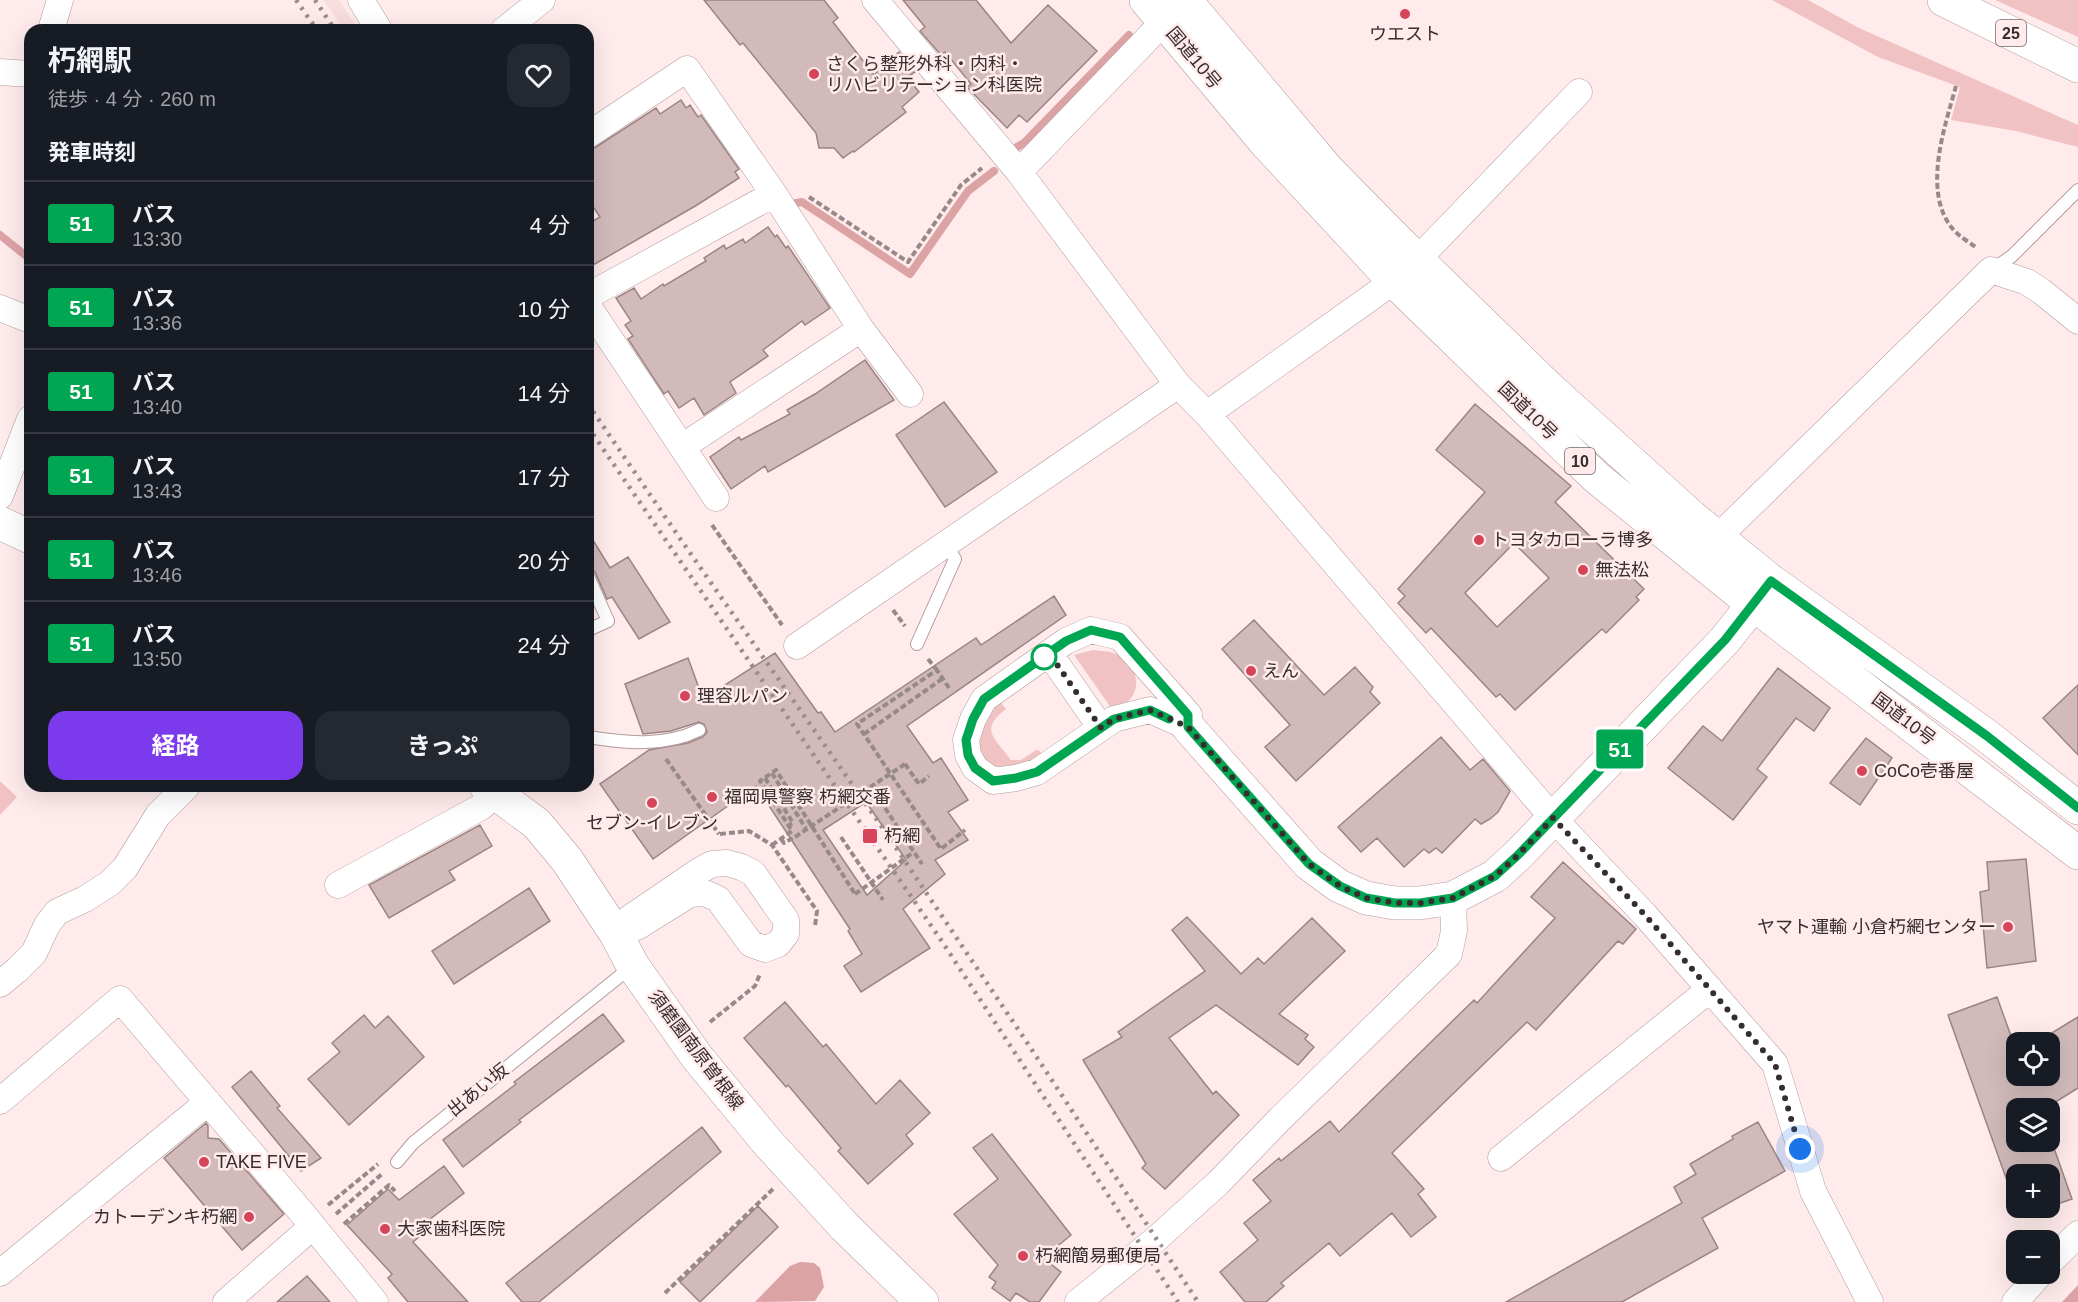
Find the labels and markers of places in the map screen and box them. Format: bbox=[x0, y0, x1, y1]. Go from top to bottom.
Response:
marker: ウエスト bbox=[1398, 7, 1412, 21]
place label: ウエスト bbox=[1369, 24, 1441, 44]
place label: さくら整形外科・内科・ リハビリテーション科医院 bbox=[826, 54, 1042, 95]
marker: さくら整形外科・内科・ リハビリテーション科医院 bbox=[807, 67, 821, 81]
place label: トヨタカローラ博多 bbox=[1491, 530, 1653, 550]
marker: トヨタカローラ博多 bbox=[1472, 533, 1486, 547]
place label: 無法松 bbox=[1595, 560, 1649, 580]
marker: 無法松 bbox=[1576, 563, 1590, 577]
unlabelled marker bbox=[1031, 644, 1057, 670]
place label: えん bbox=[1263, 661, 1299, 681]
marker: えん bbox=[1244, 664, 1258, 678]
place label: 理容ルパン bbox=[697, 686, 788, 706]
marker: 理容ルパン bbox=[678, 689, 692, 703]
place label: CoCo壱番屋 bbox=[1874, 761, 1974, 781]
marker: CoCo壱番屋 bbox=[1855, 764, 1869, 778]
place label: 福岡県警察 朽網交番 bbox=[724, 787, 891, 807]
marker: 福岡県警察 朽網交番 bbox=[705, 790, 719, 804]
marker: セブン-イレブン bbox=[645, 796, 659, 810]
place label: セブン-イレブン bbox=[586, 813, 718, 833]
place label: 朽網 bbox=[884, 826, 920, 846]
marker: 朽網 bbox=[861, 827, 879, 845]
place label: ヤマト運輸 小倉朽網センター bbox=[1757, 917, 1996, 937]
marker: ヤマト運輸 小倉朽網センター bbox=[2001, 920, 2015, 934]
place label: TAKE FIVE bbox=[216, 1152, 307, 1172]
marker: TAKE FIVE bbox=[197, 1155, 211, 1169]
place label: カトーデンキ朽網 bbox=[93, 1207, 237, 1227]
marker: カトーデンキ朽網 bbox=[242, 1210, 256, 1224]
place label: 大家歯科医院 bbox=[397, 1219, 505, 1239]
marker: 大家歯科医院 bbox=[378, 1222, 392, 1236]
place label: 朽網簡易郵便局 bbox=[1035, 1246, 1161, 1266]
marker: 朽網簡易郵便局 bbox=[1016, 1249, 1030, 1263]

